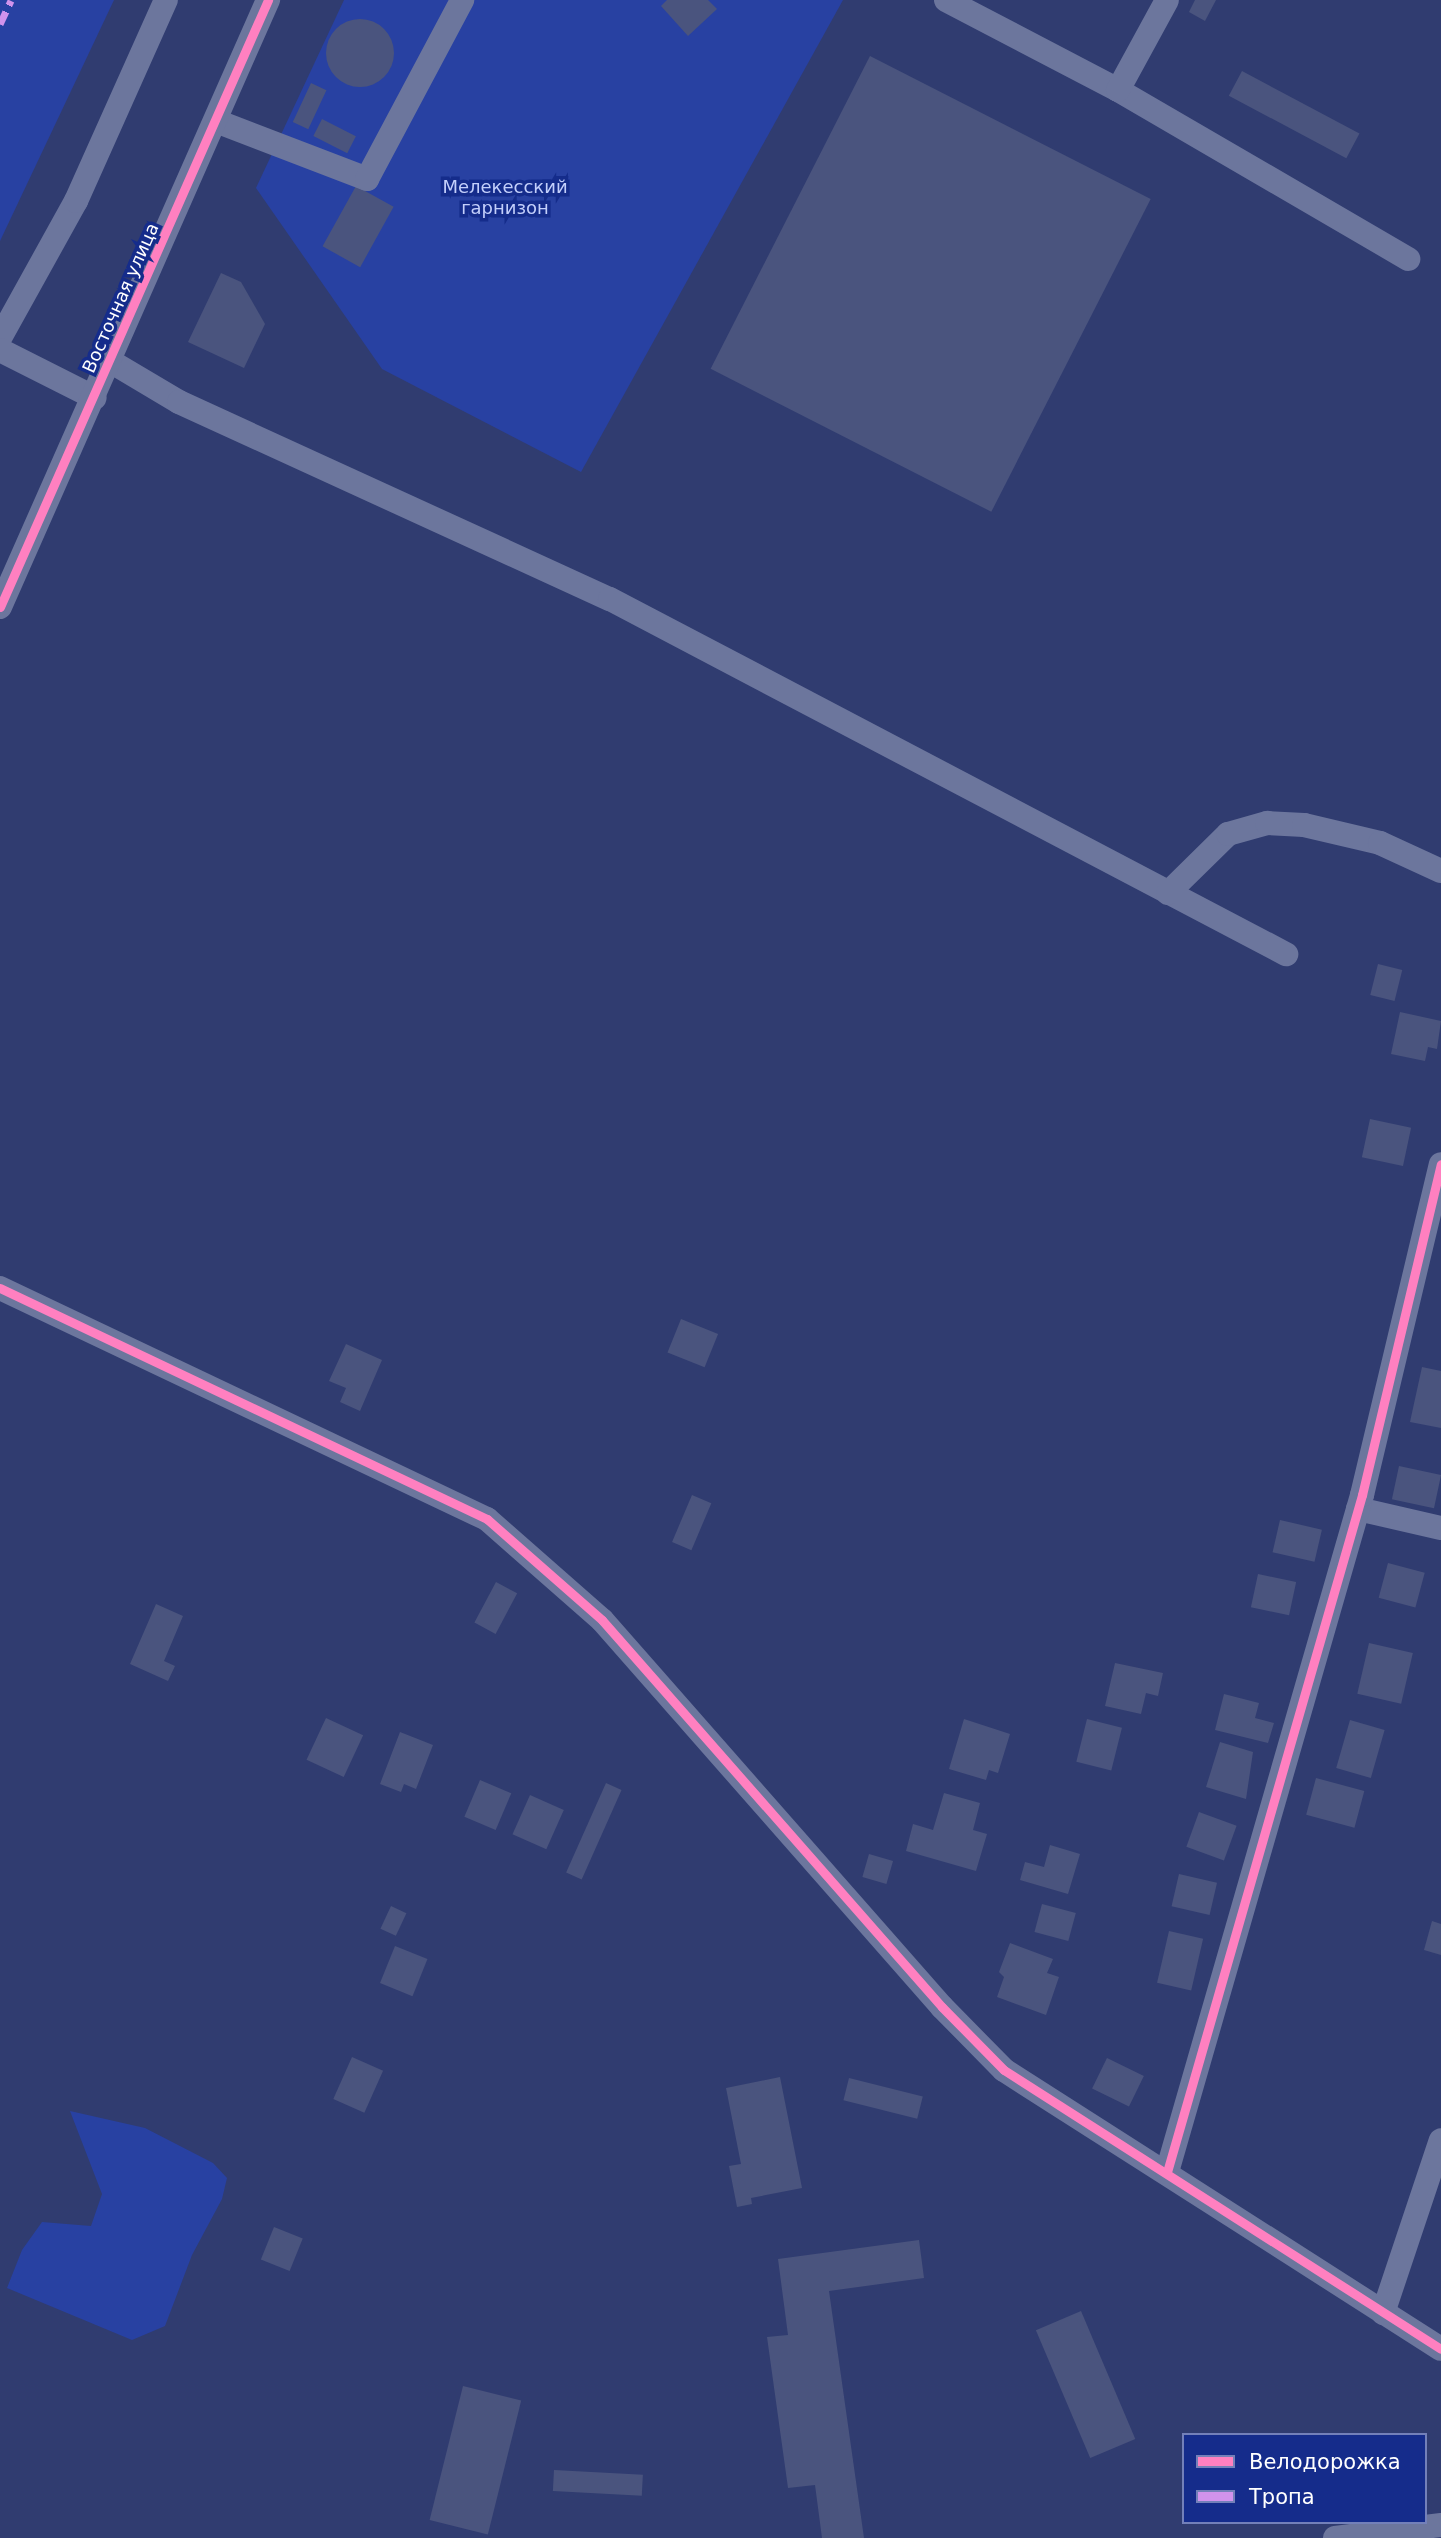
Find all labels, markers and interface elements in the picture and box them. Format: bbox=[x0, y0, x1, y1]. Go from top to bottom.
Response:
park label: Мелекесский гарнизон bbox=[442, 177, 568, 220]
street label: Восточная улица bbox=[78, 220, 164, 376]
legend bbox=[1182, 2433, 1427, 2524]
text: Велодорожка bbox=[1249, 2450, 1401, 2474]
text: Тропа bbox=[1249, 2485, 1315, 2509]

